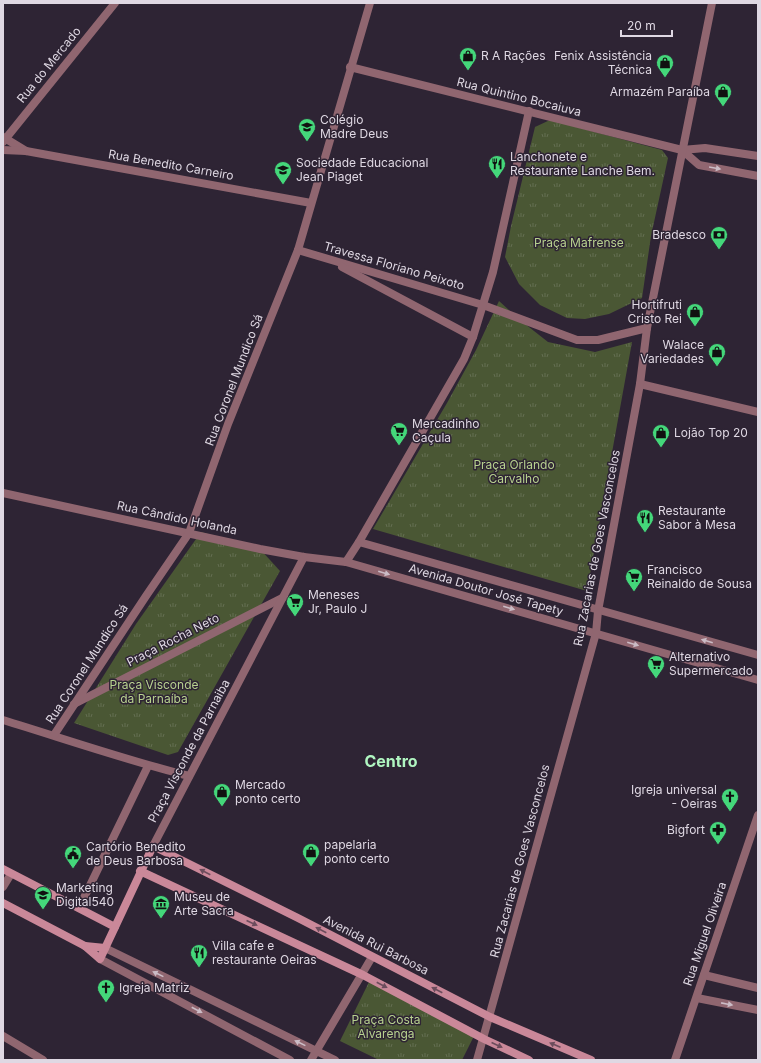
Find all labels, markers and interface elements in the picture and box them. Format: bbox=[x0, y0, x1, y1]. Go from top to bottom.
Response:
scale bar bbox=[621, 12, 672, 38]
text: 20 m bbox=[627, 18, 656, 33]
street label: Rua do Mercado bbox=[13, 24, 84, 106]
shop icon: R A Rações bbox=[458, 46, 478, 71]
place label: R A Rações bbox=[481, 48, 546, 63]
place label: Fenix Assistência Técnica bbox=[554, 48, 652, 77]
shop icon: Fenix Assistência Técnica bbox=[655, 53, 675, 78]
street label: Rua Quintino Bocaiuva bbox=[455, 74, 583, 119]
shop icon: Armazém Paraíba bbox=[713, 82, 733, 107]
place label: Armazém Paraíba bbox=[610, 84, 710, 99]
place label: Colégio Madre Deus bbox=[320, 112, 389, 141]
school or university icon: Colégio Madre Deus bbox=[297, 117, 317, 142]
street label: Rua Benedito Carneiro bbox=[107, 146, 235, 183]
place label: Lanchonete e Restaurante Lanche Bem. bbox=[510, 149, 655, 178]
restaurant icon: Lanchonete e Restaurante Lanche Bem. bbox=[487, 154, 507, 179]
place label: Sociedade Educacional Jean Piaget bbox=[296, 155, 429, 184]
school or university icon: Sociedade Educacional Jean Piaget bbox=[273, 160, 293, 185]
one-way arrow bbox=[709, 165, 721, 171]
bank icon: Bradesco bbox=[709, 225, 729, 250]
place label: Bradesco bbox=[652, 227, 706, 242]
park label: Praça Mafrense bbox=[534, 235, 624, 250]
street label: Travessa Floriano Peixoto bbox=[322, 238, 466, 293]
place label: Hortifruti Cristo Rei bbox=[627, 297, 682, 326]
shop icon: Hortifruti Cristo Rei bbox=[685, 302, 705, 327]
street label: Rua Coronel Mundico Sá bbox=[201, 312, 266, 448]
place label: Walace Variedades bbox=[640, 337, 704, 366]
shop icon: Walace Variedades bbox=[707, 342, 727, 367]
place label: Mercadinho Caçula bbox=[412, 416, 480, 445]
supermarket icon: Mercadinho Caçula bbox=[389, 421, 409, 446]
shop icon: Lojão Top 20 bbox=[651, 423, 671, 448]
place label: Lojão Top 20 bbox=[674, 425, 748, 440]
street label: Rua Zacarias de Goes Vasconcelos bbox=[570, 448, 623, 647]
park label: Praça Orlando Carvalho bbox=[473, 457, 555, 486]
street label: Rua Cândido Holanda bbox=[116, 497, 239, 538]
place label: Restaurante Sabor à Mesa bbox=[658, 503, 736, 532]
restaurant icon: Restaurante Sabor à Mesa bbox=[635, 508, 655, 533]
street label: Avenida Doutor José Tapety bbox=[407, 560, 565, 619]
place label: Francisco Reinaldo de Sousa bbox=[647, 562, 752, 591]
supermarket icon: Francisco Reinaldo de Sousa bbox=[624, 567, 644, 592]
one-way arrow bbox=[378, 570, 390, 576]
place label: Meneses Jr, Paulo J bbox=[308, 587, 367, 616]
supermarket icon: Meneses Jr, Paulo J bbox=[285, 592, 305, 617]
street label: Rua Coronel Mundico Sá bbox=[42, 601, 131, 726]
one-way arrow bbox=[502, 606, 515, 612]
street label: Praça Rocha Neto bbox=[124, 610, 222, 669]
one-way arrow bbox=[701, 638, 713, 644]
one-way arrow bbox=[627, 641, 639, 647]
place label: Alternativo Supermercado bbox=[669, 649, 753, 678]
supermarket icon: Alternativo Supermercado bbox=[646, 654, 666, 679]
park label: Praça Visconde da Parnaíba bbox=[109, 677, 199, 706]
street label: Praça Visconde da Parnaiba bbox=[144, 677, 233, 825]
district label: Centro bbox=[364, 751, 418, 771]
street label: Rua Zacarias de Goes Vasconcelos bbox=[486, 762, 553, 959]
place label: Mercado ponto certo bbox=[235, 777, 301, 806]
shop icon: Mercado ponto certo bbox=[212, 782, 232, 807]
place label: Igreja universal - Oeiras bbox=[631, 782, 717, 811]
church icon: Igreja universal - Oeiras bbox=[720, 787, 740, 812]
pharmacy icon: Bigfort bbox=[708, 820, 728, 845]
place label: Bigfort bbox=[667, 822, 705, 837]
place label: papelaria ponto certo bbox=[324, 837, 390, 866]
place label: Cartório Benedito de Deus Barbosa bbox=[86, 839, 186, 868]
shop icon: papelaria ponto certo bbox=[301, 842, 321, 867]
public building icon: Cartório Benedito de Deus Barbosa bbox=[63, 844, 83, 869]
one-way arrow bbox=[200, 869, 211, 875]
place label: Marketing Digital540 bbox=[56, 880, 114, 909]
street label: Rua Miguel Oliveira bbox=[680, 880, 729, 988]
school or university icon: Marketing Digital540 bbox=[33, 885, 53, 910]
place label: Museu de Arte Sacra bbox=[174, 889, 234, 918]
museum icon: Museu de Arte Sacra bbox=[151, 894, 171, 919]
street label: Avenida Rui Barbosa bbox=[321, 911, 432, 978]
one-way arrow bbox=[246, 920, 257, 926]
one-way arrow bbox=[316, 927, 327, 934]
place label: Villa cafe e restaurante Oeiras bbox=[212, 938, 317, 967]
restaurant icon: Villa cafe e restaurante Oeiras bbox=[189, 943, 209, 968]
one-way arrow bbox=[153, 970, 164, 977]
church icon: Igreja Matriz bbox=[96, 978, 116, 1003]
place label: Igreja Matriz bbox=[119, 980, 190, 995]
one-way arrow bbox=[376, 982, 387, 988]
one-way arrow bbox=[431, 987, 443, 993]
one-way arrow bbox=[721, 1002, 733, 1008]
one-way arrow bbox=[191, 1007, 202, 1013]
park label: Praça Costa Alvarenga bbox=[351, 1012, 421, 1041]
one-way arrow bbox=[295, 1040, 306, 1046]
one-way arrow bbox=[548, 1041, 560, 1047]
one-way arrow bbox=[491, 1042, 502, 1048]

